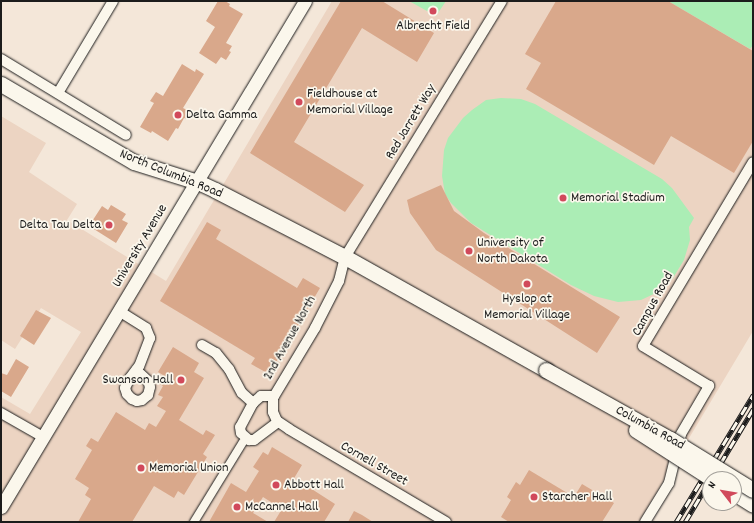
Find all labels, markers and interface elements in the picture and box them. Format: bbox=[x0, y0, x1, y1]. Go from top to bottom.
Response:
marker: Albrecht Field bbox=[428, 6, 438, 16]
place label: Albrecht Field bbox=[396, 18, 470, 34]
street label: Red Jarrett Way bbox=[382, 81, 440, 163]
place label: Fieldhouse at Memorial Village bbox=[307, 86, 393, 118]
marker: Fieldhouse at Memorial Village bbox=[294, 97, 304, 107]
place label: Delta Gamma bbox=[186, 107, 257, 123]
marker: Delta Gamma bbox=[173, 110, 183, 120]
street label: North Columbia Road bbox=[117, 146, 225, 202]
place label: Memorial Stadium bbox=[571, 190, 665, 206]
marker: Memorial Stadium bbox=[558, 193, 568, 203]
street label: University Avenue bbox=[109, 201, 171, 291]
place label: Delta Tau Delta bbox=[19, 217, 101, 233]
marker: Delta Tau Delta bbox=[104, 220, 114, 230]
place label: University of North Dakota bbox=[477, 235, 548, 268]
marker: University of North Dakota bbox=[464, 246, 474, 256]
street label: Campus Road bbox=[628, 269, 678, 339]
marker: Hyslop at Memorial Village bbox=[522, 279, 532, 289]
place label: Hyslop at Memorial Village bbox=[484, 291, 570, 324]
street label: 2nd Avenue North bbox=[260, 293, 320, 383]
place label: Swanson Hall bbox=[103, 372, 173, 388]
marker: Swanson Hall bbox=[176, 375, 186, 385]
street label: Columbia Road bbox=[612, 402, 688, 454]
street label: Cornell Street bbox=[337, 438, 411, 490]
place label: Memorial Union bbox=[149, 460, 229, 476]
marker: Memorial Union bbox=[136, 463, 146, 473]
north arrow bbox=[702, 471, 742, 511]
place label: Abbott Hall bbox=[284, 477, 344, 493]
text: N bbox=[704, 479, 721, 492]
marker: Abbott Hall bbox=[271, 480, 281, 490]
place label: Starcher Hall bbox=[542, 489, 612, 505]
marker: Starcher Hall bbox=[529, 492, 539, 502]
place label: McCannel Hall bbox=[245, 499, 318, 515]
marker: McCannel Hall bbox=[232, 502, 242, 512]

